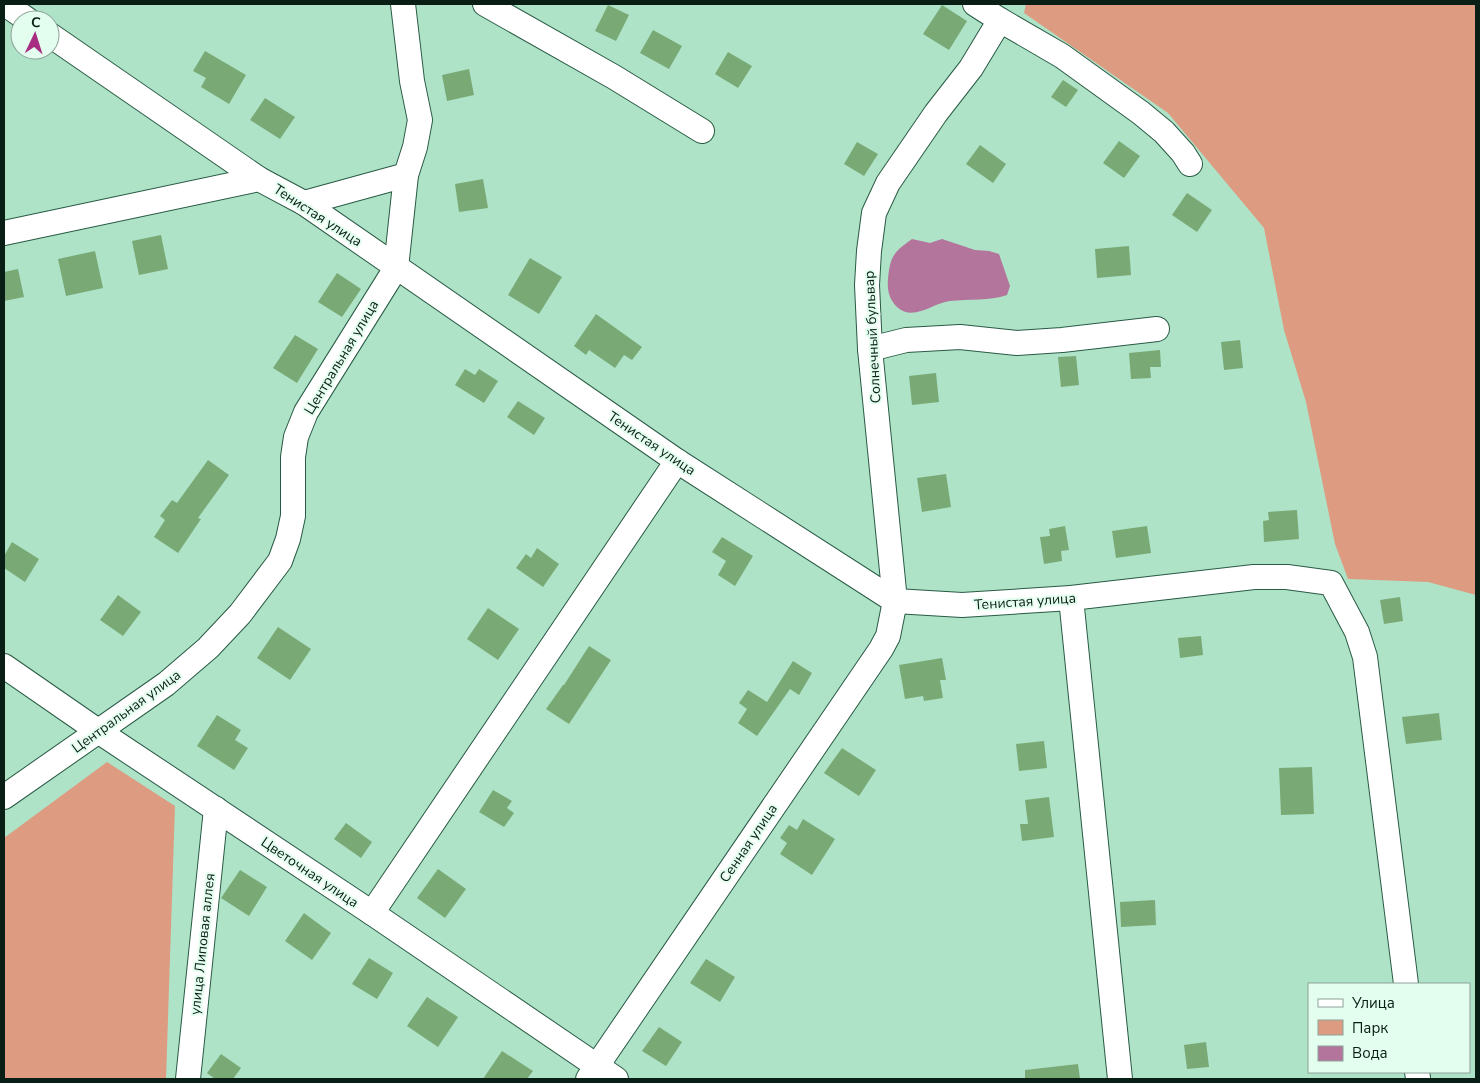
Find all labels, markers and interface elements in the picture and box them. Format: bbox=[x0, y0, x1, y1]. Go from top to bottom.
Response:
north arrow bbox=[10, 10, 60, 60]
text: С bbox=[30, 13, 42, 32]
street label: Тенистая улица bbox=[270, 180, 366, 251]
street label: Солнечный бульвар bbox=[860, 270, 885, 404]
street label: Центральная улица bbox=[300, 296, 383, 418]
street label: Тенистая улица bbox=[604, 407, 699, 480]
street label: Тенистая улица bbox=[974, 588, 1077, 615]
street label: Центральная улица bbox=[68, 665, 185, 757]
street label: Сенная улица bbox=[715, 800, 782, 886]
street label: Цветочная улица bbox=[257, 833, 362, 912]
street label: улица Липовая аллея bbox=[186, 872, 219, 1016]
legend bbox=[1308, 983, 1470, 1073]
text: Улица bbox=[1351, 993, 1395, 1013]
text: Парк bbox=[1352, 1018, 1388, 1038]
text: Вода bbox=[1352, 1043, 1388, 1063]

